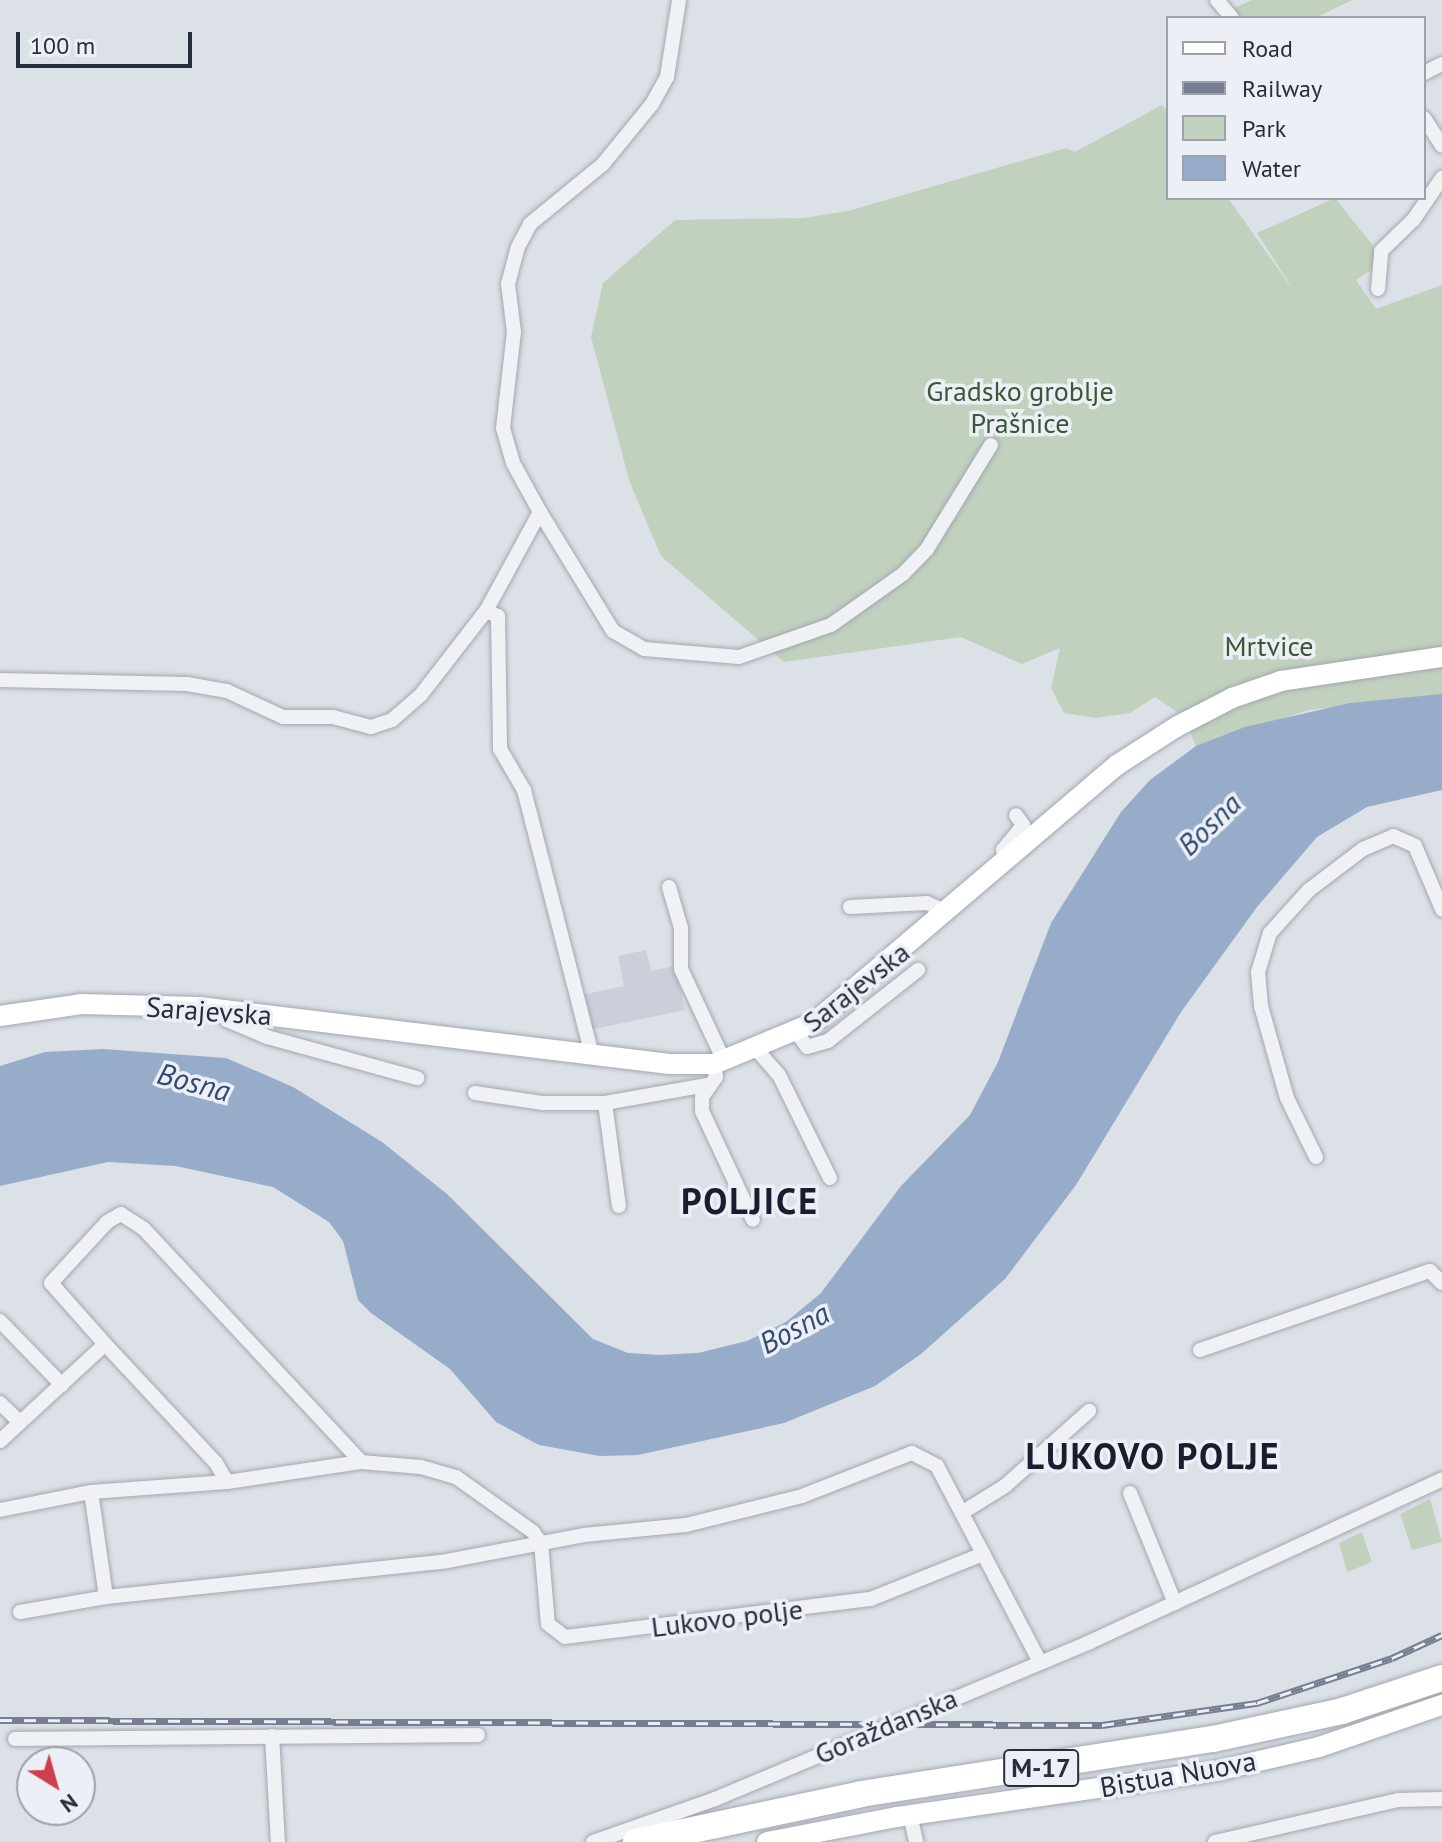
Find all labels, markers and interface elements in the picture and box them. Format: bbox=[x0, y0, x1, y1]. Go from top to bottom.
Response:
scale bar bbox=[20, 16, 196, 66]
legend bbox=[1166, 16, 1426, 200]
text: 100 m bbox=[30, 30, 95, 61]
text: Road bbox=[1242, 33, 1293, 64]
text: Railway bbox=[1242, 73, 1322, 104]
text: Park bbox=[1242, 113, 1286, 144]
text: Water bbox=[1242, 153, 1301, 184]
park label: Gradsko groblje Prašnice bbox=[926, 374, 1114, 440]
park label: Mrtvice bbox=[1224, 629, 1314, 663]
water label: Bosna bbox=[1170, 785, 1248, 863]
street label: Sarajevska bbox=[796, 935, 916, 1039]
street label: Sarajevska bbox=[145, 990, 273, 1032]
water label: Bosna bbox=[154, 1055, 234, 1109]
district label: POLJICE bbox=[681, 1179, 819, 1223]
water label: Bosna bbox=[753, 1295, 835, 1361]
district label: LUKOVO POLJE bbox=[1025, 1434, 1281, 1478]
street label: Lukovo polje bbox=[649, 1592, 805, 1644]
street label: Goraždanska bbox=[810, 1681, 962, 1771]
street label: Bistua Nuova bbox=[1097, 1744, 1259, 1804]
north arrow bbox=[16, 1746, 96, 1826]
road number: M-17 bbox=[1003, 1746, 1079, 1790]
text: N bbox=[55, 1788, 83, 1819]

